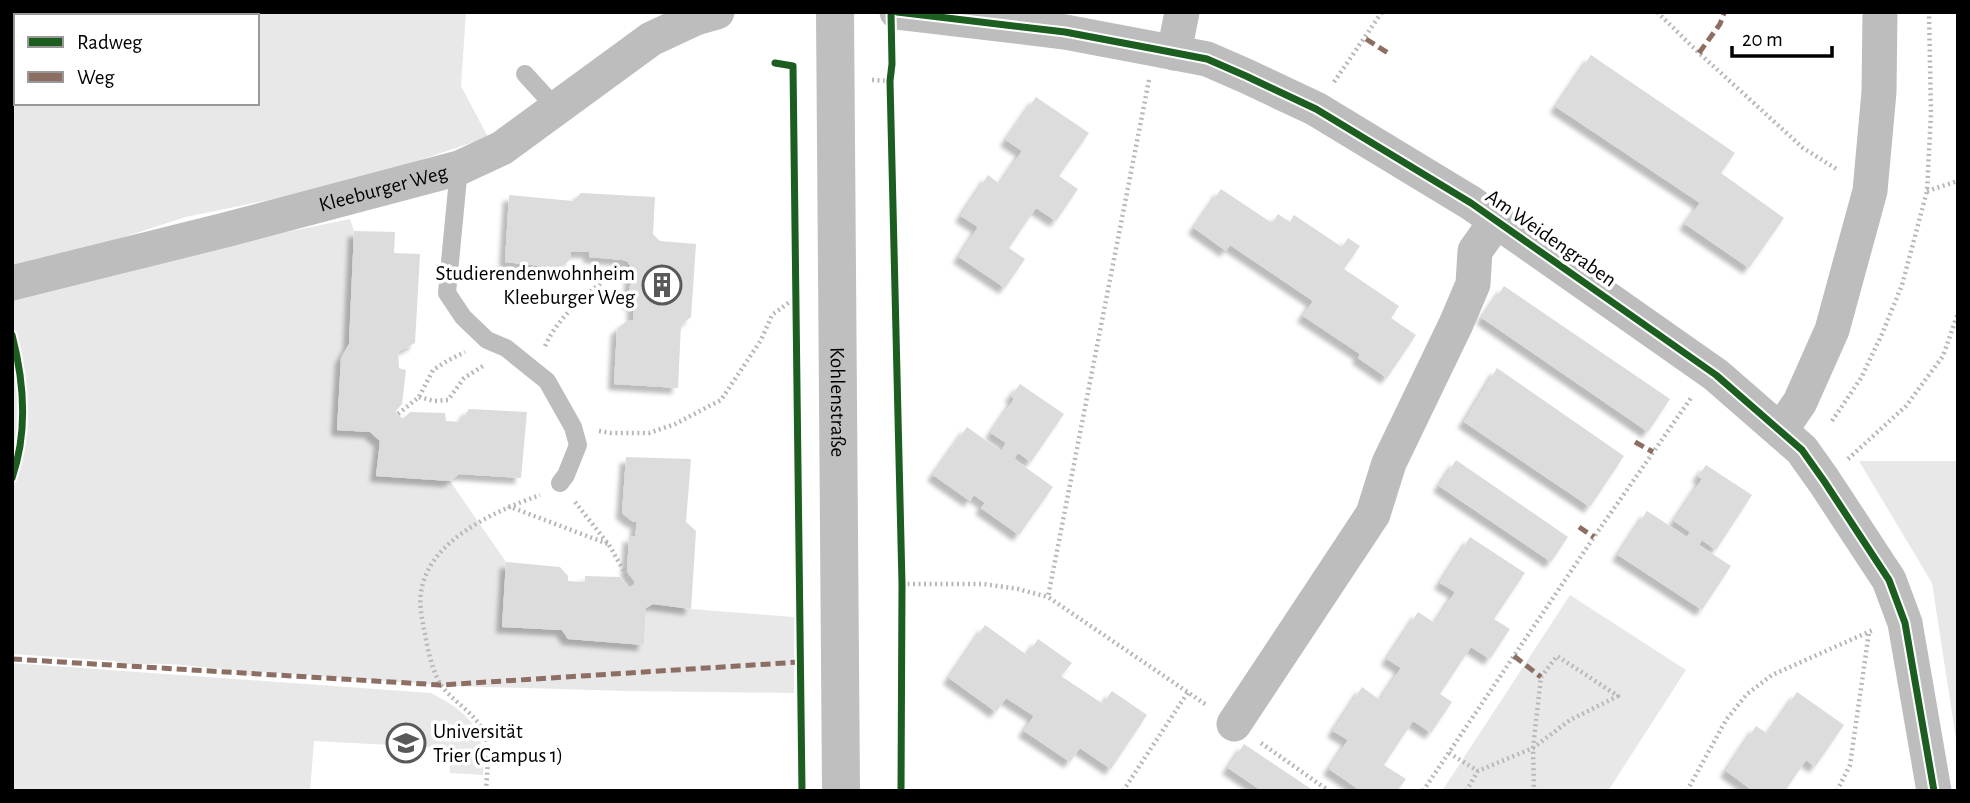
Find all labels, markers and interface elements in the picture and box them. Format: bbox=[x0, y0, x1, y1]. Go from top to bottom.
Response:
legend bbox=[14, 14, 259, 105]
scale bar bbox=[1732, 14, 1832, 58]
text: 20 m bbox=[1742, 29, 1783, 50]
text: Radweg bbox=[77, 32, 143, 53]
text: Weg bbox=[77, 67, 115, 88]
street label: Kleeburger Weg bbox=[317, 161, 450, 215]
street label: Am Weidengraben bbox=[1482, 185, 1620, 291]
place label: Studierendenwohnheim Kleeburger Weg bbox=[436, 263, 636, 308]
building icon: Studierendenwohnheim Kleeburger Weg bbox=[641, 264, 683, 306]
street label: Kohlenstraße bbox=[827, 347, 849, 457]
place label: Universität Trier (Campus 1) bbox=[433, 721, 563, 766]
school or university icon: Universität Trier (Campus 1) bbox=[385, 722, 427, 764]

